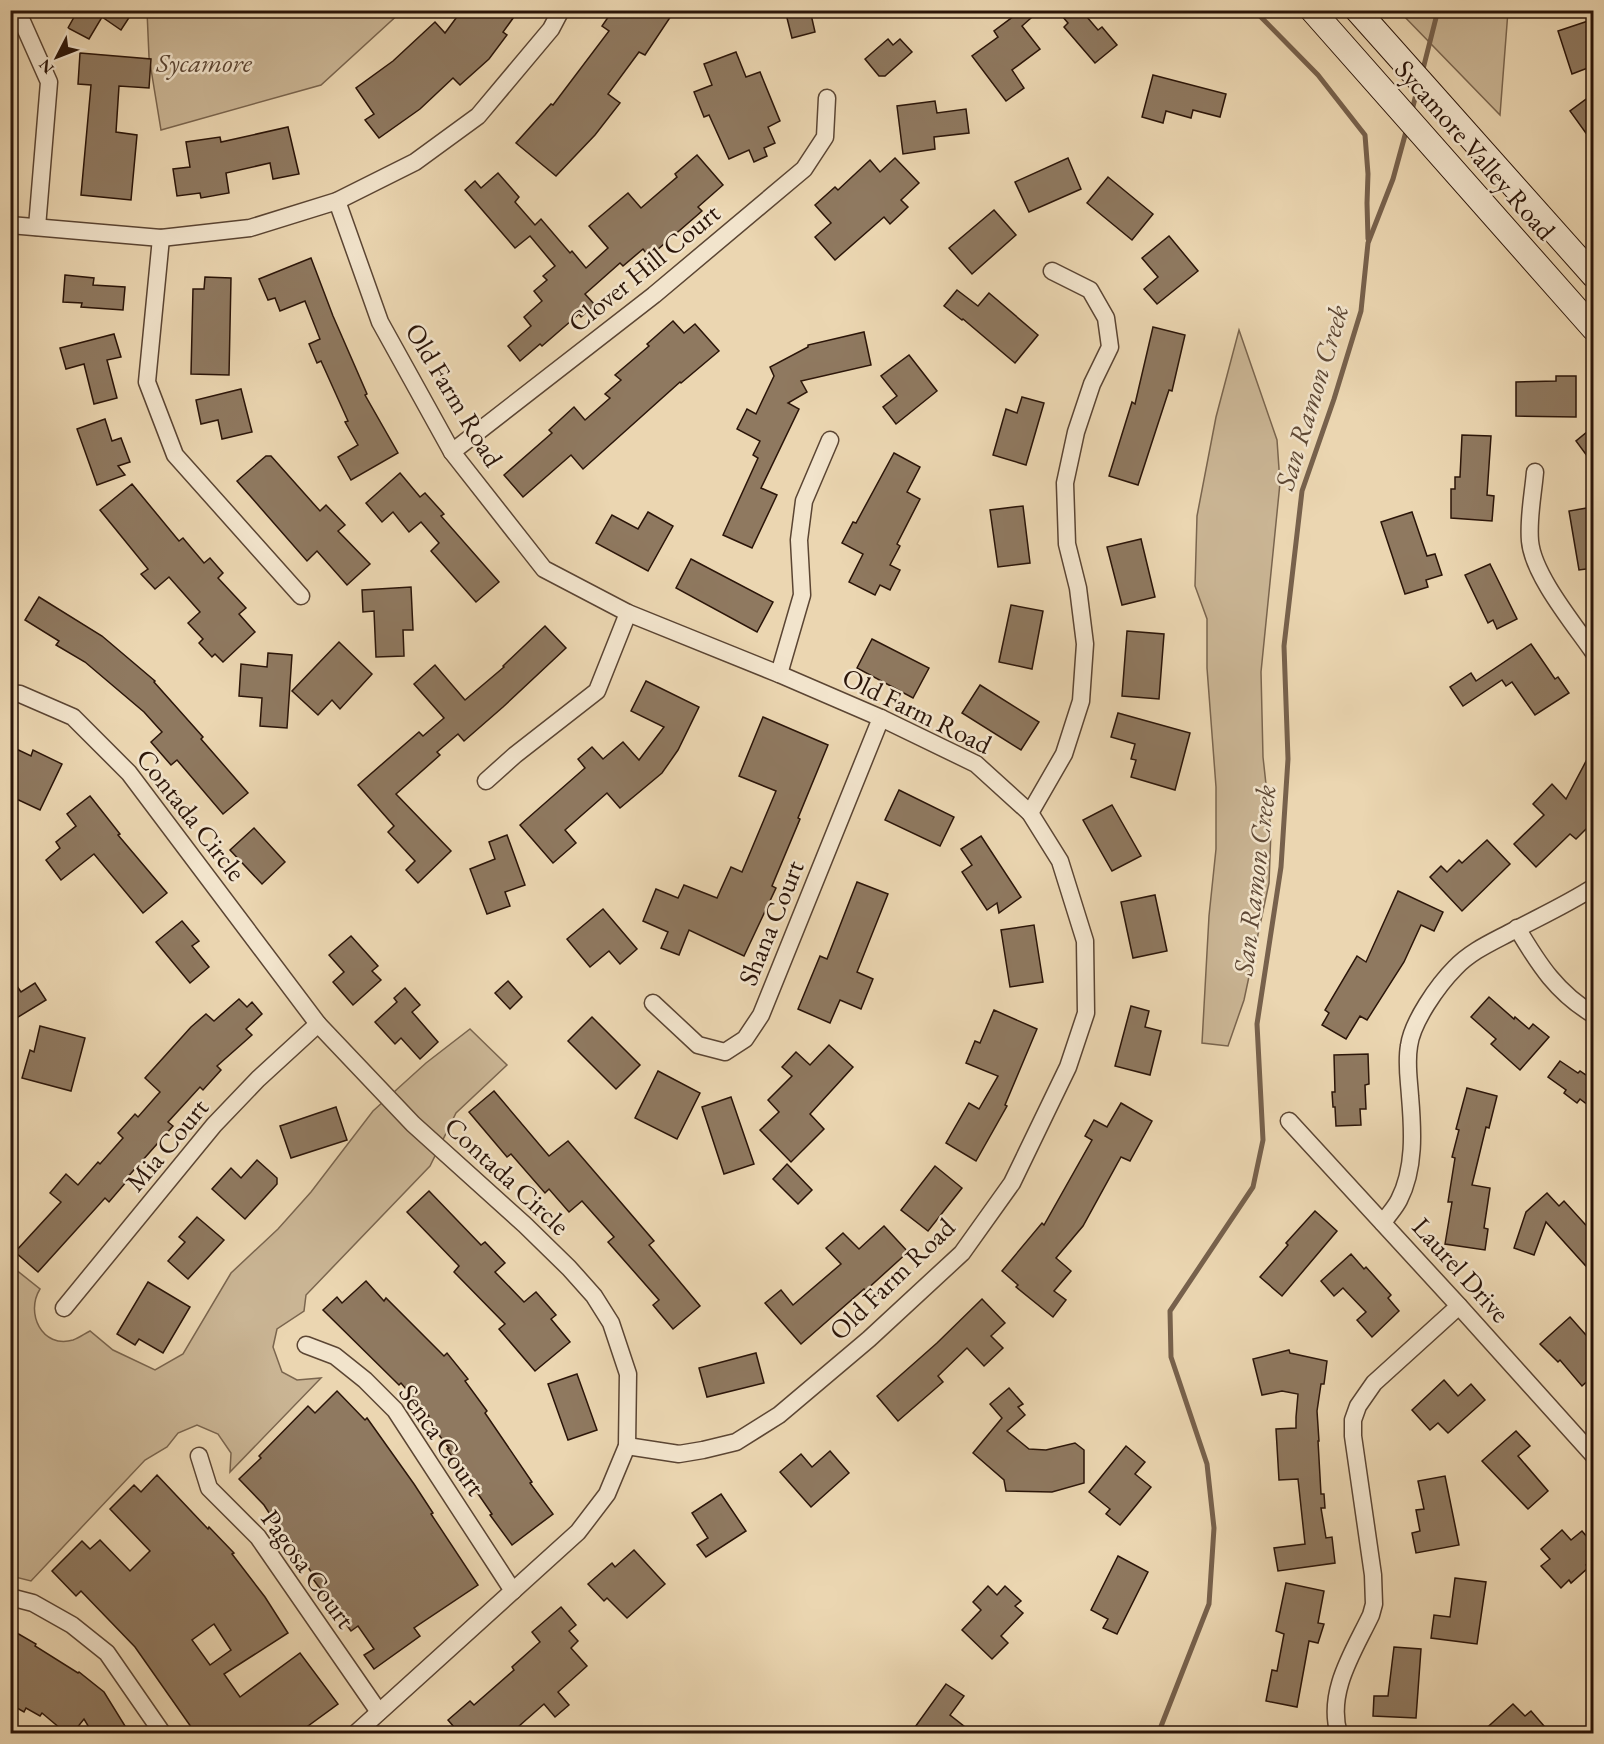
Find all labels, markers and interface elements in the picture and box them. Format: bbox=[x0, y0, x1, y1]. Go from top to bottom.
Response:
north arrow bbox=[27, 27, 87, 87]
park label: Sycamore bbox=[155, 45, 253, 80]
street label: Sycamore Valley Road bbox=[1387, 52, 1564, 247]
text: N bbox=[34, 55, 58, 79]
street label: Clover Hill Court bbox=[560, 195, 727, 340]
water label: San Ramon Creek bbox=[1265, 300, 1356, 495]
street label: Old Farm Road bbox=[398, 316, 511, 473]
street label: Old Farm Road bbox=[837, 659, 998, 762]
street label: Contada Circle bbox=[129, 741, 254, 888]
water label: San Ramon Creek bbox=[1224, 782, 1284, 978]
street label: Shana Court bbox=[730, 855, 812, 991]
street label: Mia Court bbox=[117, 1090, 216, 1199]
street label: Contada Circle bbox=[437, 1109, 577, 1243]
street label: Old Farm Road bbox=[821, 1210, 962, 1347]
street label: Laurel Drive bbox=[1405, 1210, 1518, 1330]
street label: Senca Court bbox=[391, 1377, 494, 1503]
street label: Pagosa Court bbox=[254, 1502, 364, 1635]

